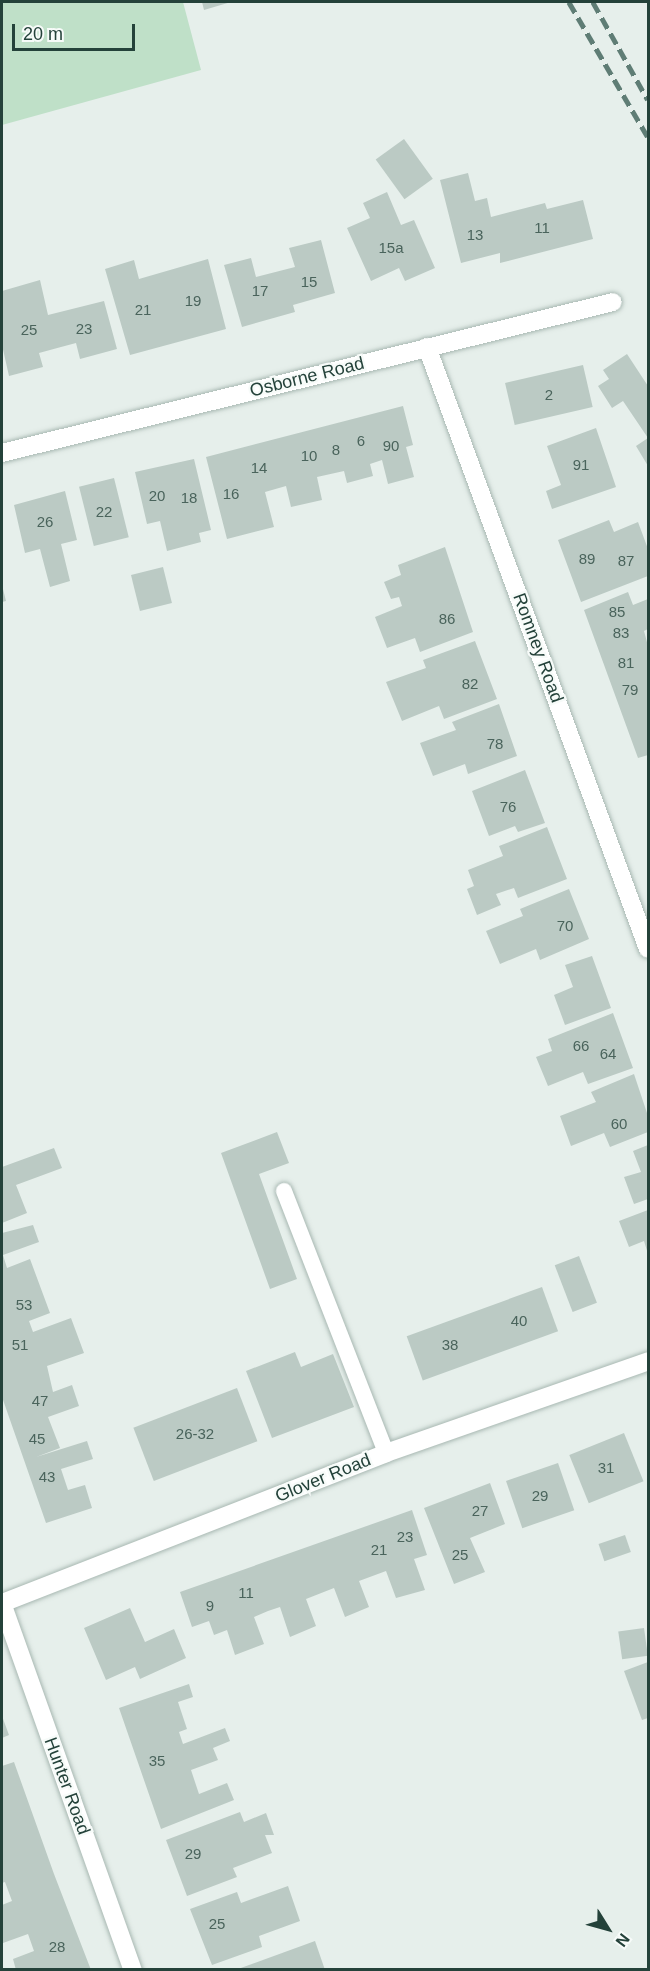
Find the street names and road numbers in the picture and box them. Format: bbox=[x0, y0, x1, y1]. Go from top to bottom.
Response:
street label: Osborne Road bbox=[248, 352, 366, 402]
street label: Romney Road bbox=[508, 590, 568, 706]
street label: Glover Road bbox=[272, 1449, 374, 1507]
street label: Hunter Road bbox=[39, 1734, 95, 1838]

